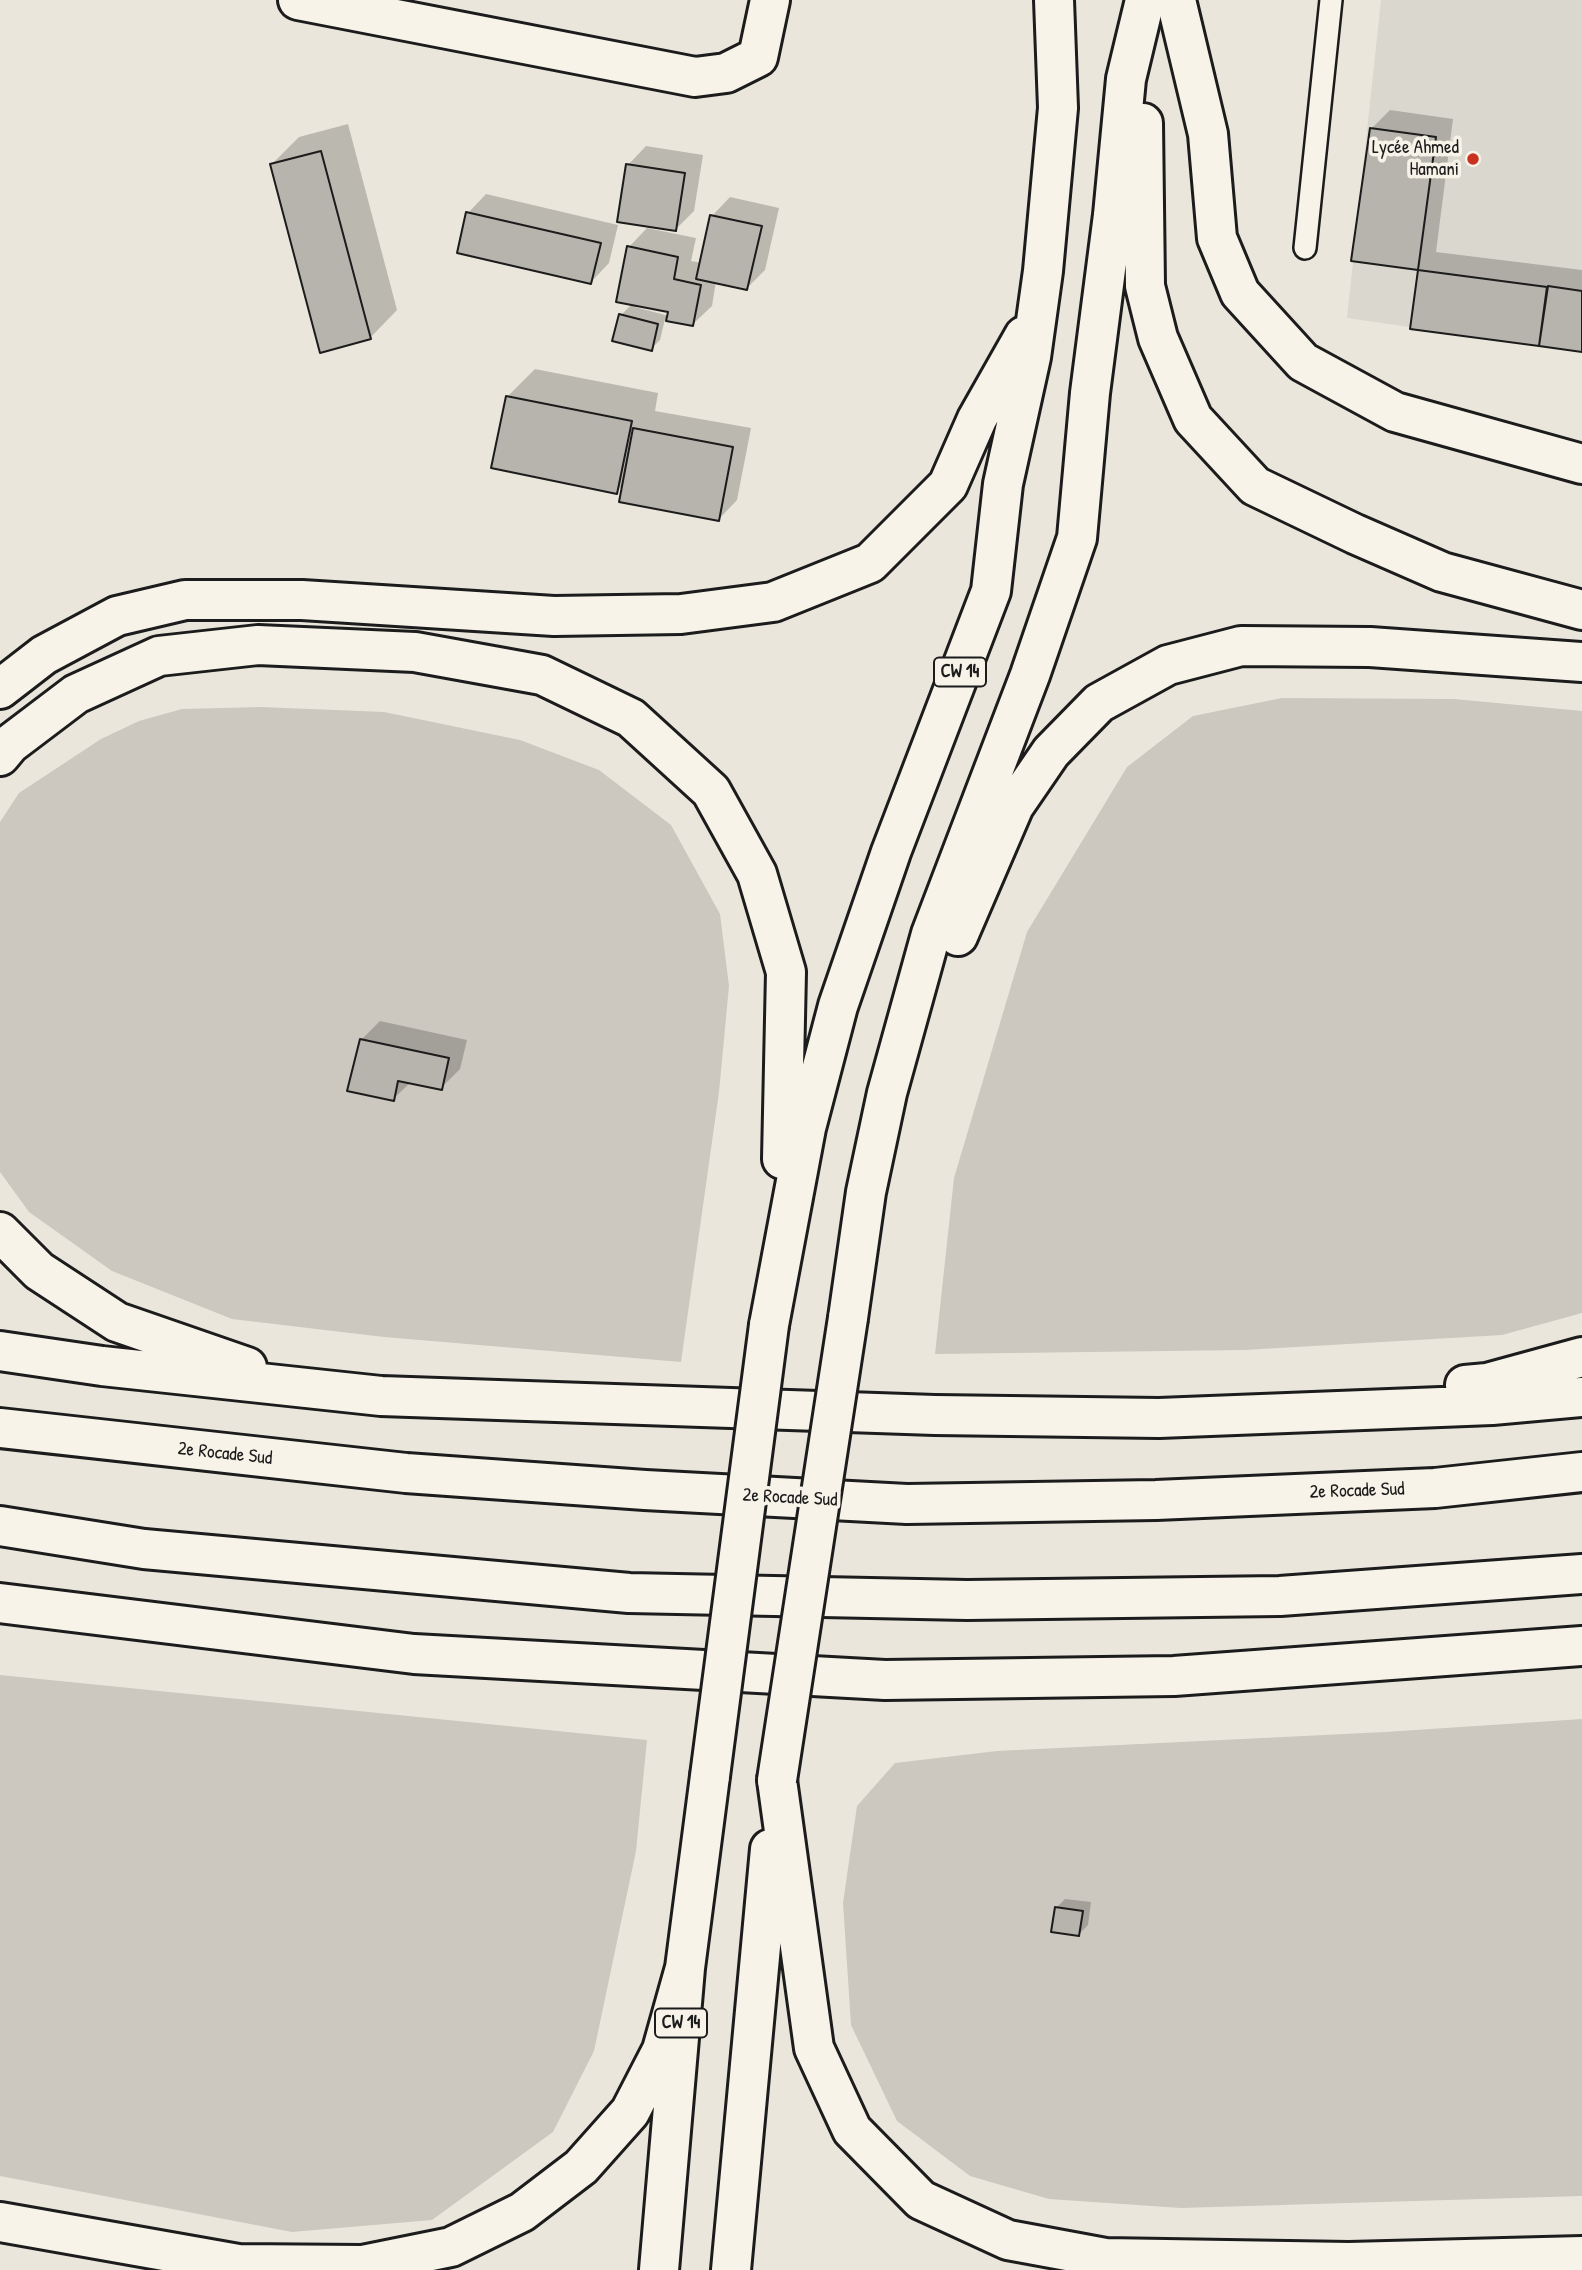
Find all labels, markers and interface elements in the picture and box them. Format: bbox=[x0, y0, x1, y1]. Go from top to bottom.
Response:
place label: Lycée Ahmed Hamani bbox=[1372, 137, 1459, 181]
marker: Lycée Ahmed Hamani bbox=[1465, 151, 1481, 167]
road number: CW 14 bbox=[934, 658, 986, 686]
street label: 2e Rocade Sud bbox=[177, 1438, 273, 1470]
street label: 2e Rocade Sud bbox=[1309, 1478, 1405, 1504]
street label: 2e Rocade Sud bbox=[742, 1484, 838, 1512]
road number: CW 14 bbox=[655, 2008, 707, 2038]

